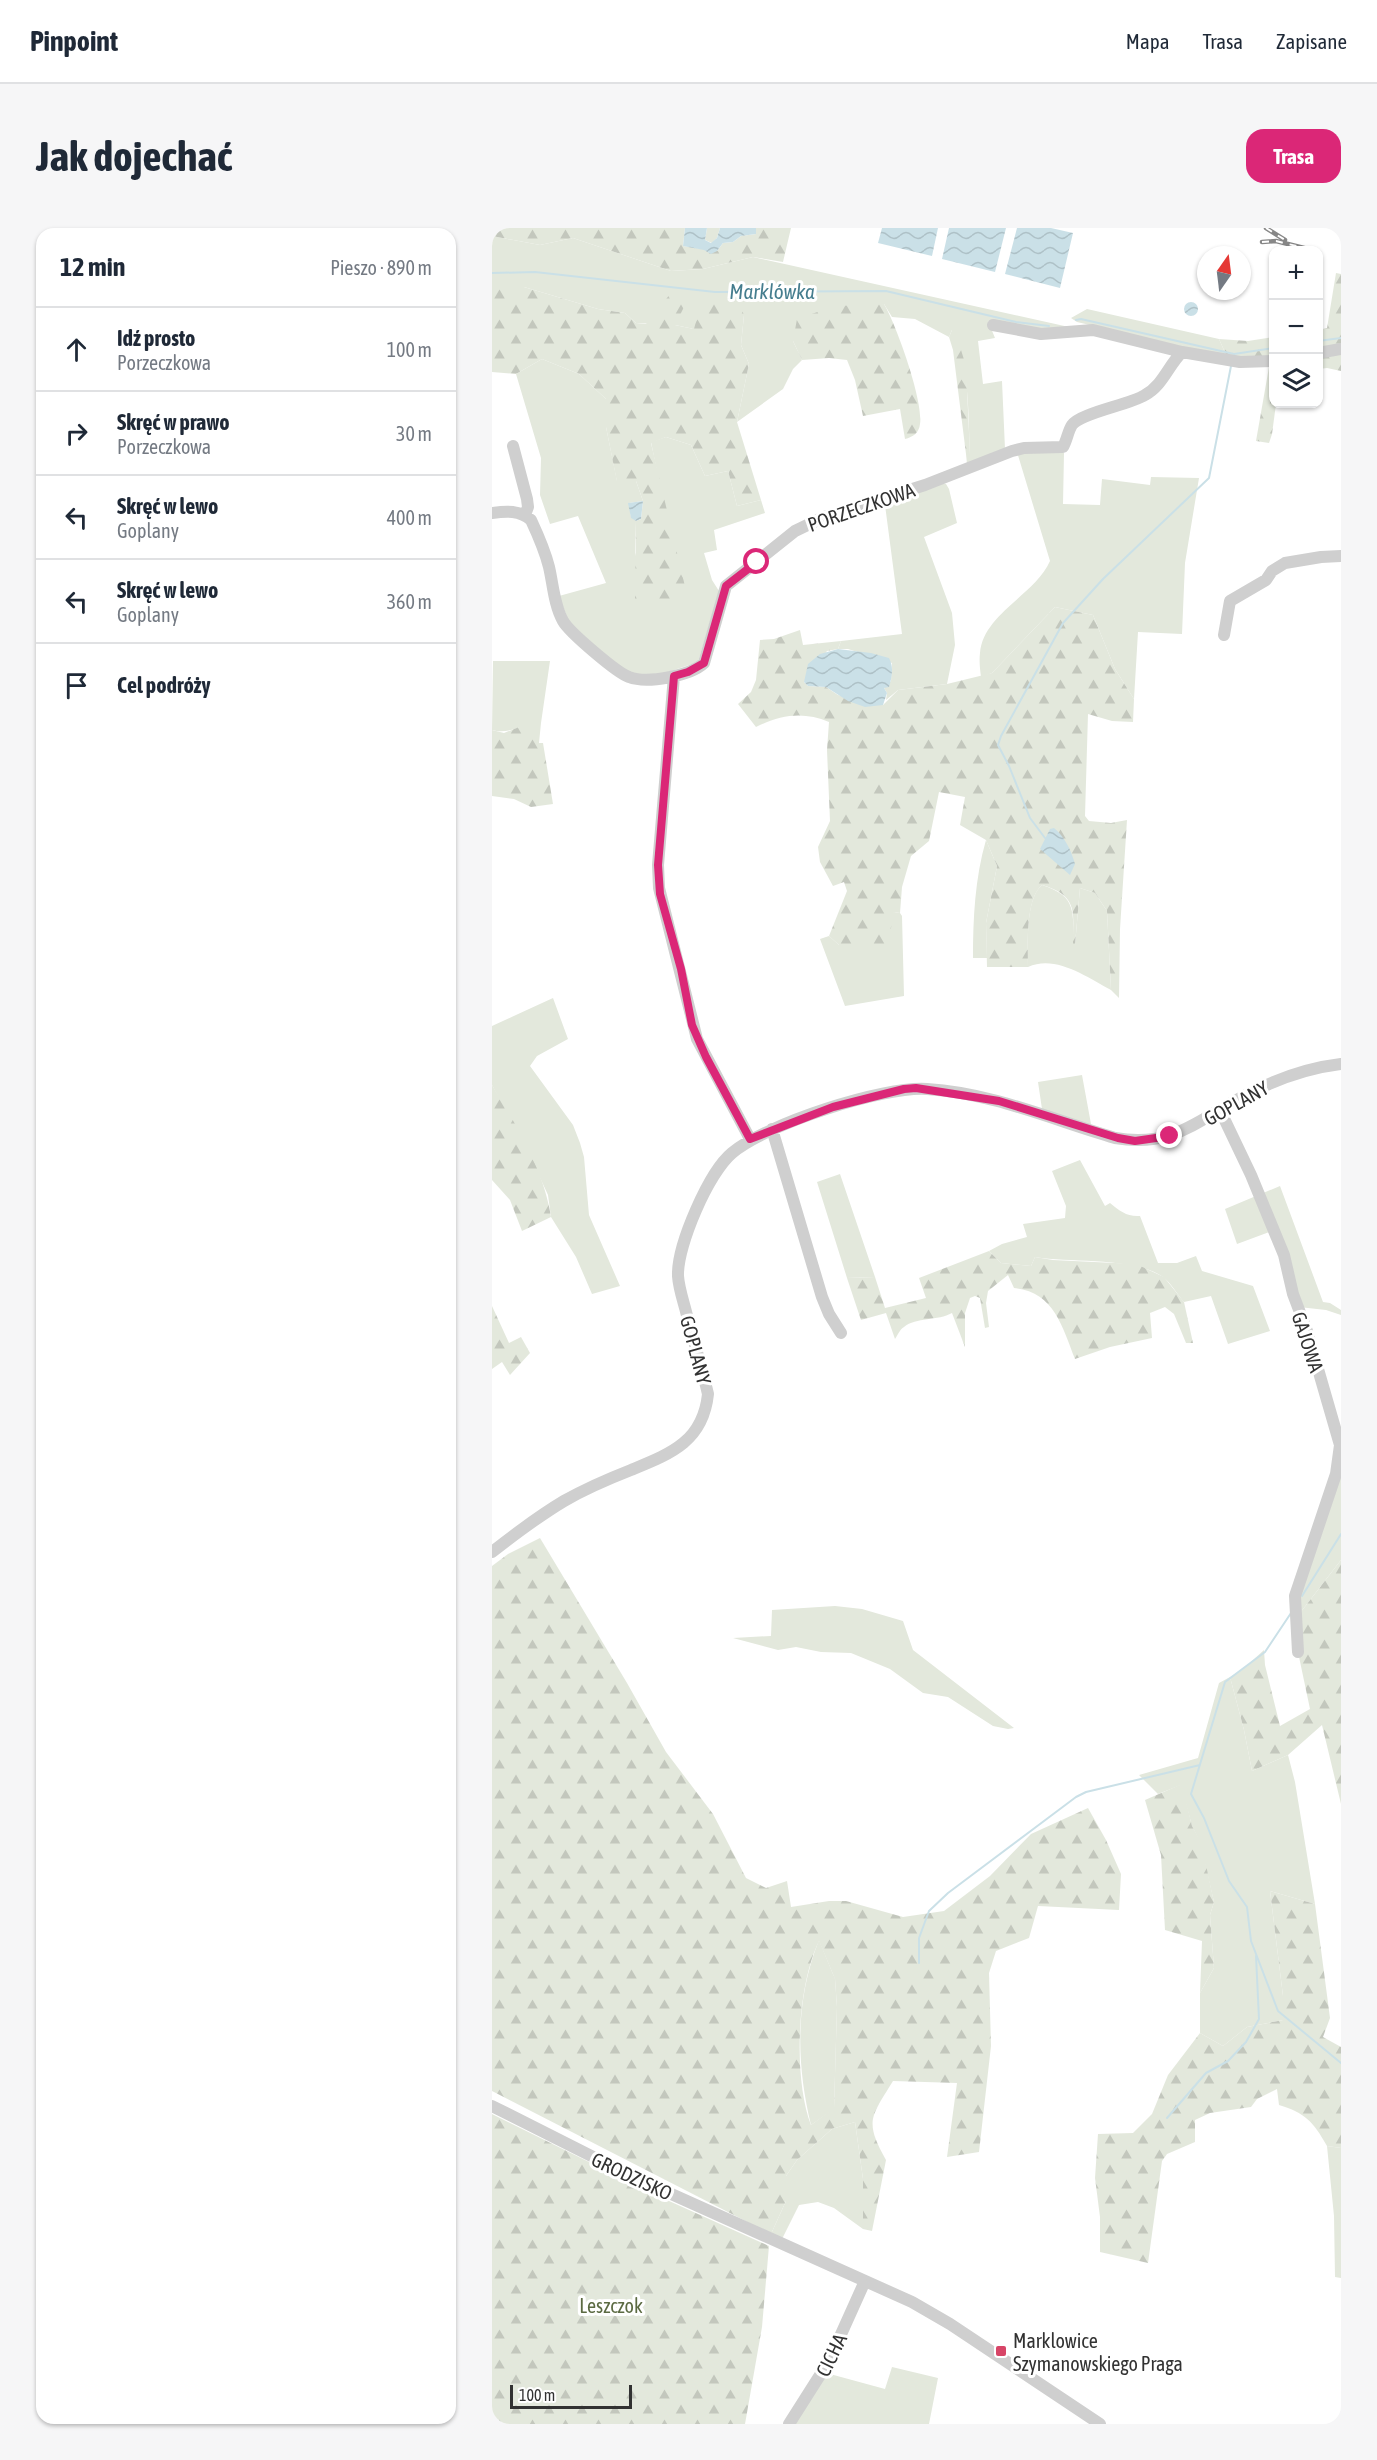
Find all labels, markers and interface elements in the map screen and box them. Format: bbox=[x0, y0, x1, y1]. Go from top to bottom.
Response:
text: Pinpoint bbox=[30, 25, 118, 57]
text: Mapa bbox=[1126, 29, 1169, 53]
text: Trasa bbox=[1202, 29, 1243, 53]
text: Zapisane bbox=[1276, 29, 1347, 53]
button: Trasa bbox=[1246, 129, 1341, 183]
text: Jak dojechać bbox=[36, 132, 232, 180]
north arrow bbox=[1197, 246, 1251, 300]
map controls bbox=[1269, 246, 1323, 408]
button: + bbox=[1269, 246, 1323, 300]
text: 12 min bbox=[60, 252, 125, 282]
text: Pieszo · 890 m bbox=[330, 256, 432, 279]
water label: Marklówka bbox=[729, 279, 815, 303]
button: − bbox=[1269, 300, 1323, 354]
text: Idź prosto bbox=[117, 325, 195, 351]
icon: ahead bbox=[60, 333, 93, 366]
text: 100 m bbox=[387, 338, 432, 361]
text: Porzeczkowa bbox=[117, 351, 211, 374]
button: layers bbox=[1269, 354, 1323, 408]
text: Skręć w prawo bbox=[117, 409, 230, 435]
icon: right bbox=[60, 417, 93, 450]
text: 30 m bbox=[396, 422, 432, 445]
text: Porzeczkowa bbox=[117, 435, 211, 458]
street label: PORZECZKOWA bbox=[804, 478, 918, 536]
text: Skręć w lewo bbox=[117, 493, 218, 519]
icon: left bbox=[60, 501, 93, 534]
text: 400 m bbox=[387, 506, 432, 529]
text: Goplany bbox=[117, 519, 179, 542]
route start bbox=[743, 548, 769, 574]
text: Skręć w lewo bbox=[117, 577, 218, 603]
icon: left bbox=[60, 585, 93, 618]
text: 360 m bbox=[387, 590, 432, 613]
text: Goplany bbox=[117, 603, 179, 626]
icon: arrive bbox=[60, 669, 93, 702]
text: Cel podróży bbox=[117, 672, 211, 698]
street label: GOPLANY bbox=[1200, 1076, 1272, 1130]
route end bbox=[1156, 1122, 1182, 1148]
street label: GAJOWA bbox=[1287, 1309, 1329, 1375]
street label: GOPLANY bbox=[676, 1313, 716, 1387]
street label: GRODZISKO bbox=[588, 2147, 676, 2205]
park label: Leszczok bbox=[579, 2294, 643, 2317]
place label: Marklowice Szymanowskiego Praga bbox=[1013, 2329, 1183, 2375]
street label: CICHA bbox=[811, 2330, 851, 2380]
marker: Marklowice Szymanowskiego Praga bbox=[994, 2344, 1008, 2358]
scale bar bbox=[510, 2382, 632, 2410]
text: 100 m bbox=[519, 2386, 555, 2404]

